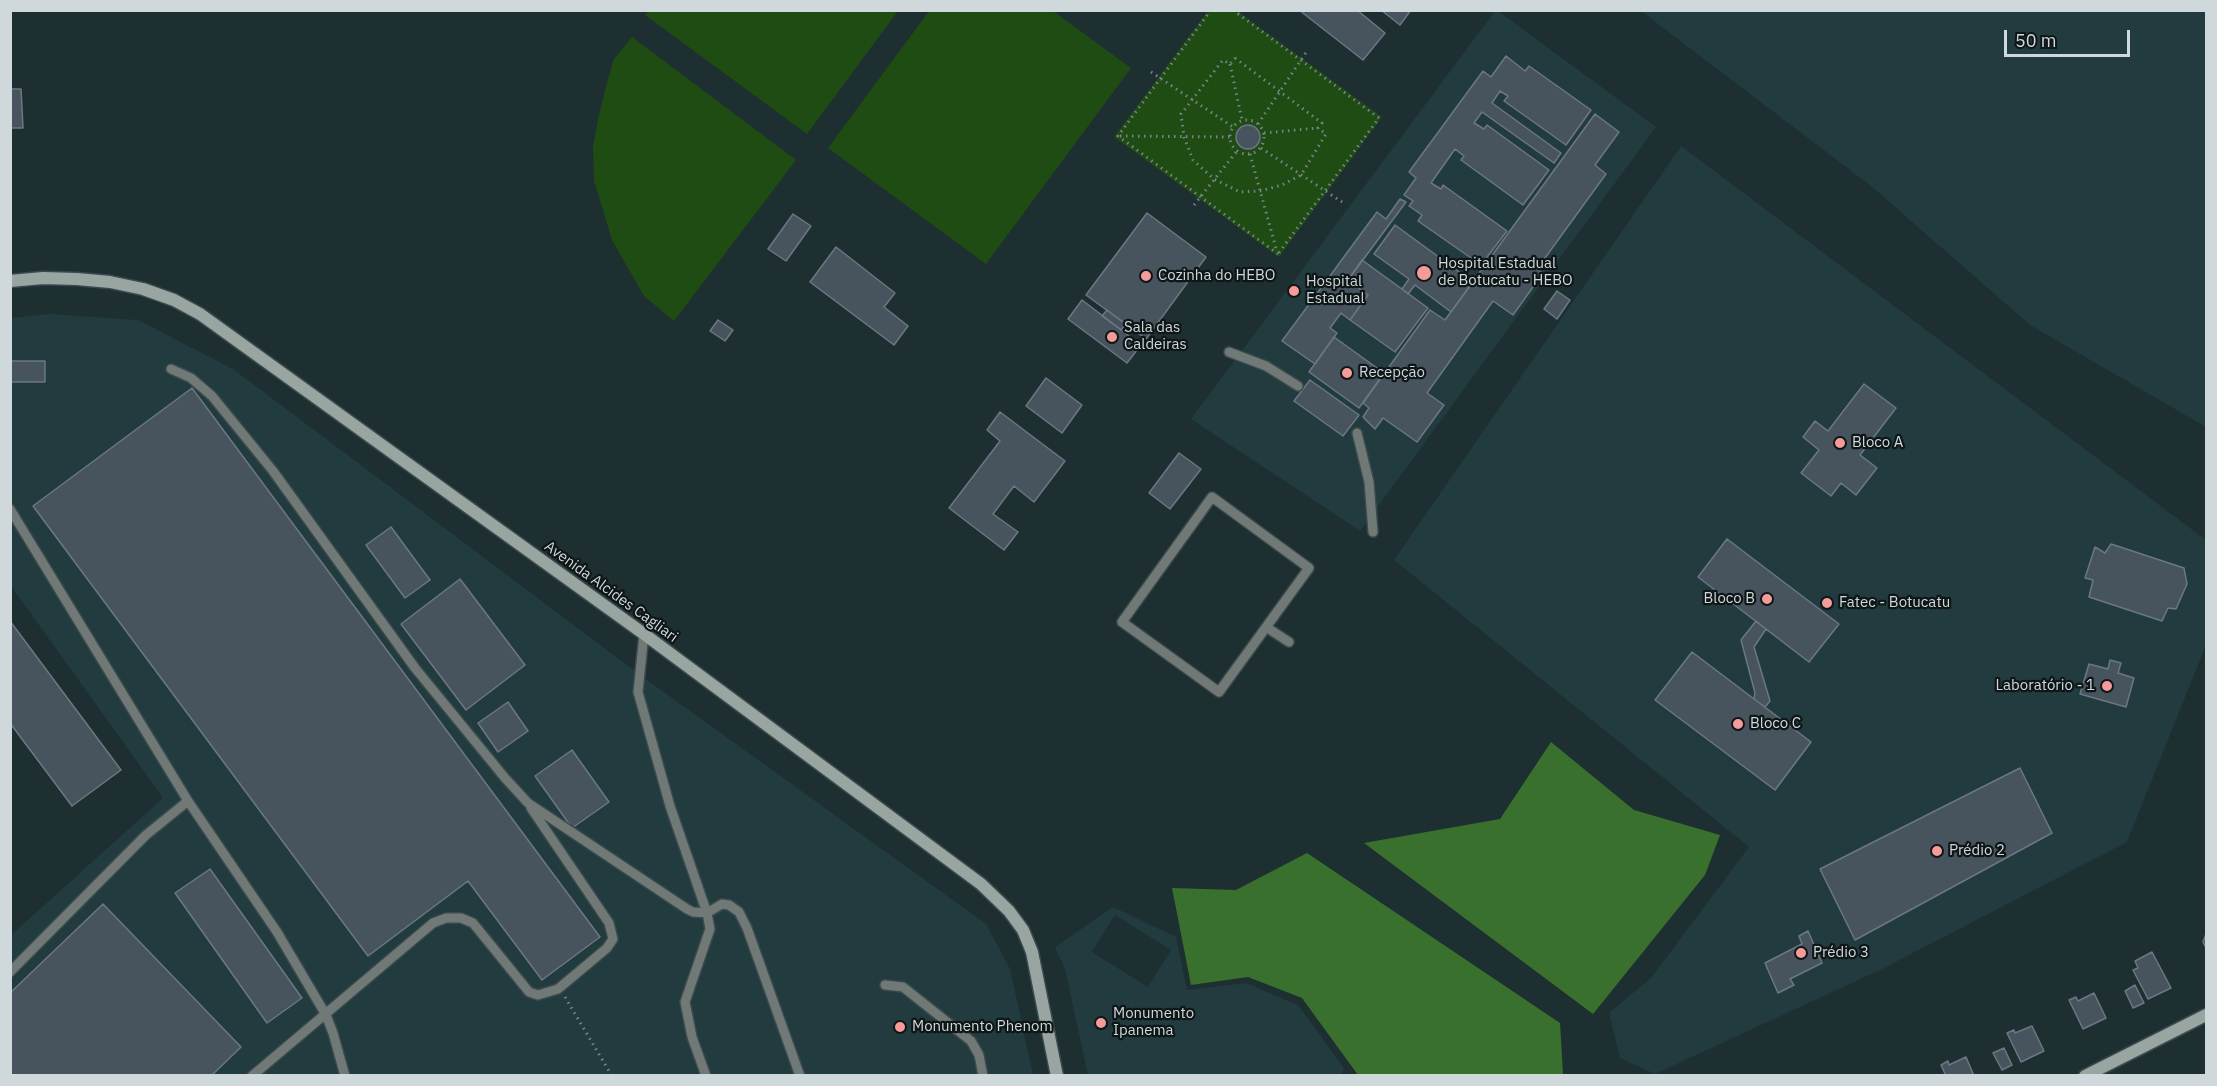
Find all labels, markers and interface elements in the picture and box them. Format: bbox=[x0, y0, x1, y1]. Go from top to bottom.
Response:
scale bar bbox=[2007, 18, 2133, 56]
text: 50 m bbox=[2015, 29, 2057, 52]
place label: Hospital Estadual de Botucatu - HEBO bbox=[1438, 255, 1573, 290]
marker: Hospital Estadual de Botucatu - HEBO bbox=[1415, 264, 1433, 282]
place label: Cozinha do HEBO bbox=[1158, 267, 1275, 285]
marker: Cozinha do HEBO bbox=[1139, 269, 1153, 283]
place label: Hospital Estadual bbox=[1306, 273, 1365, 308]
marker: Hospital Estadual bbox=[1287, 284, 1301, 298]
place label: Sala das Caldeiras bbox=[1124, 319, 1187, 354]
marker: Sala das Caldeiras bbox=[1105, 330, 1119, 344]
place label: Recepção bbox=[1359, 364, 1425, 382]
marker: Recepção bbox=[1340, 366, 1354, 380]
place label: Bloco A bbox=[1852, 434, 1903, 452]
marker: Bloco A bbox=[1833, 436, 1847, 450]
street label: Avenida Alcides Cagliari bbox=[541, 538, 681, 646]
place label: Bloco B bbox=[1704, 590, 1755, 608]
marker: Bloco B bbox=[1760, 592, 1774, 606]
place label: Fatec - Botucatu bbox=[1839, 594, 1950, 612]
marker: Fatec - Botucatu bbox=[1820, 596, 1834, 610]
place label: Laboratório - 1 bbox=[1996, 677, 2095, 695]
marker: Laboratório - 1 bbox=[2100, 679, 2114, 693]
place label: Bloco C bbox=[1750, 715, 1801, 733]
marker: Bloco C bbox=[1731, 717, 1745, 731]
place label: Prédio 2 bbox=[1949, 842, 2005, 860]
marker: Prédio 2 bbox=[1930, 844, 1944, 858]
place label: Prédio 3 bbox=[1813, 944, 1869, 962]
marker: Prédio 3 bbox=[1794, 946, 1808, 960]
place label: Monumento Ipanema bbox=[1113, 1005, 1194, 1040]
marker: Monumento Ipanema bbox=[1094, 1016, 1108, 1030]
place label: Monumento Phenom bbox=[912, 1018, 1052, 1036]
marker: Monumento Phenom bbox=[893, 1020, 907, 1034]

